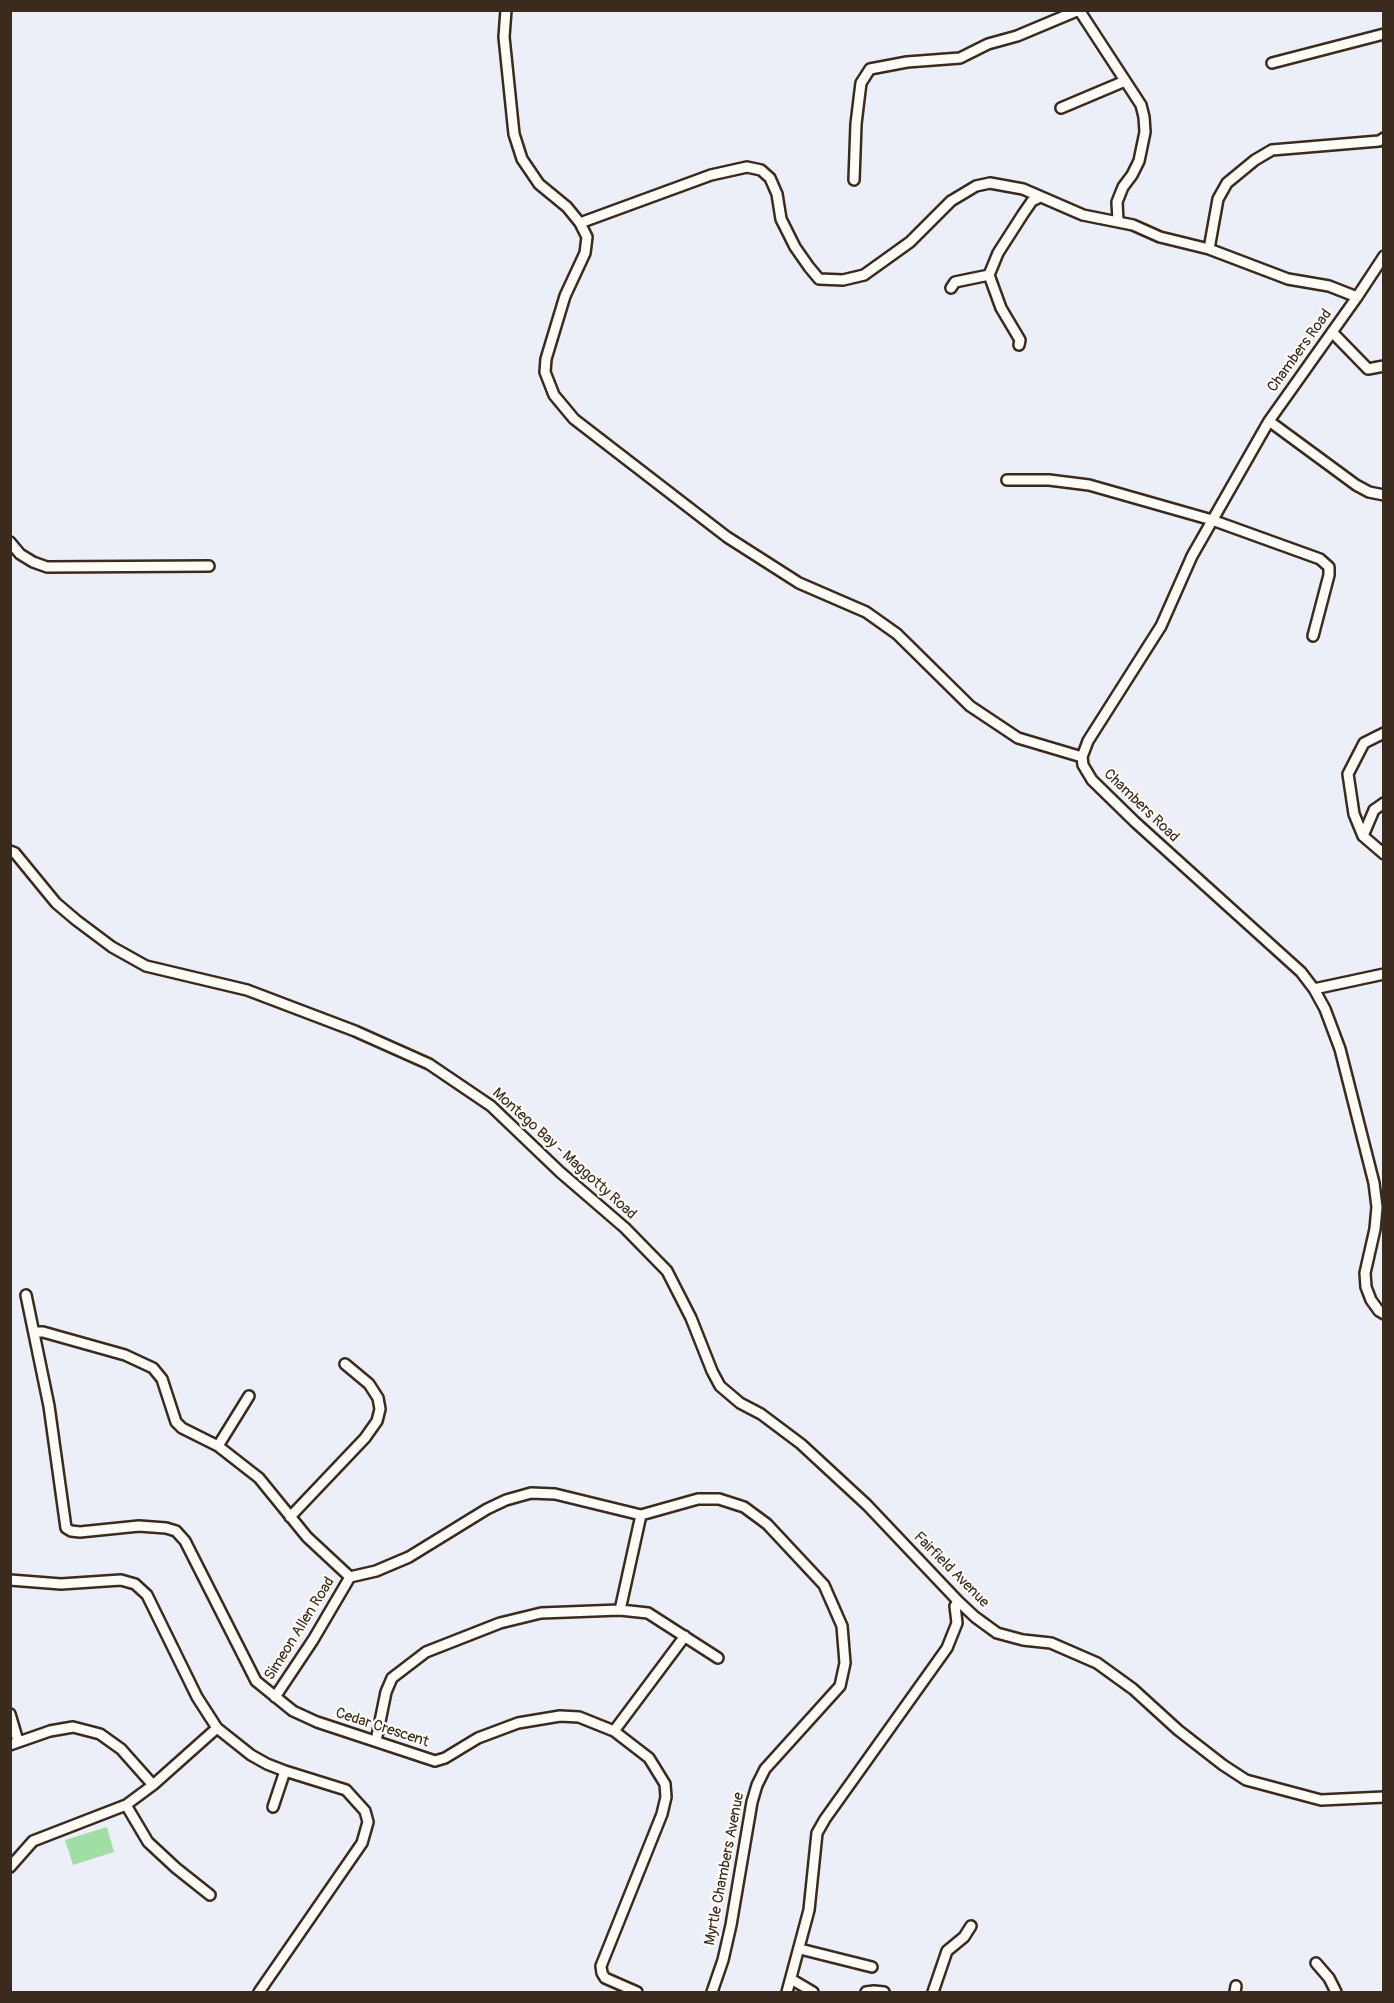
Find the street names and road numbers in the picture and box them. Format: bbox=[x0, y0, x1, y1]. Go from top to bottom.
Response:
street label: Chambers Road bbox=[1264, 306, 1336, 396]
street label: Chambers Road bbox=[1100, 766, 1182, 846]
street label: Montego Bay - Maggotty Road bbox=[488, 1084, 640, 1224]
street label: Fairfield Avenue bbox=[909, 1528, 993, 1612]
street label: Simeon Allen Road bbox=[261, 1574, 339, 1684]
street label: Cedar Crescent bbox=[333, 1704, 431, 1752]
street label: Myrtle Chambers Avenue bbox=[701, 1791, 749, 1947]

